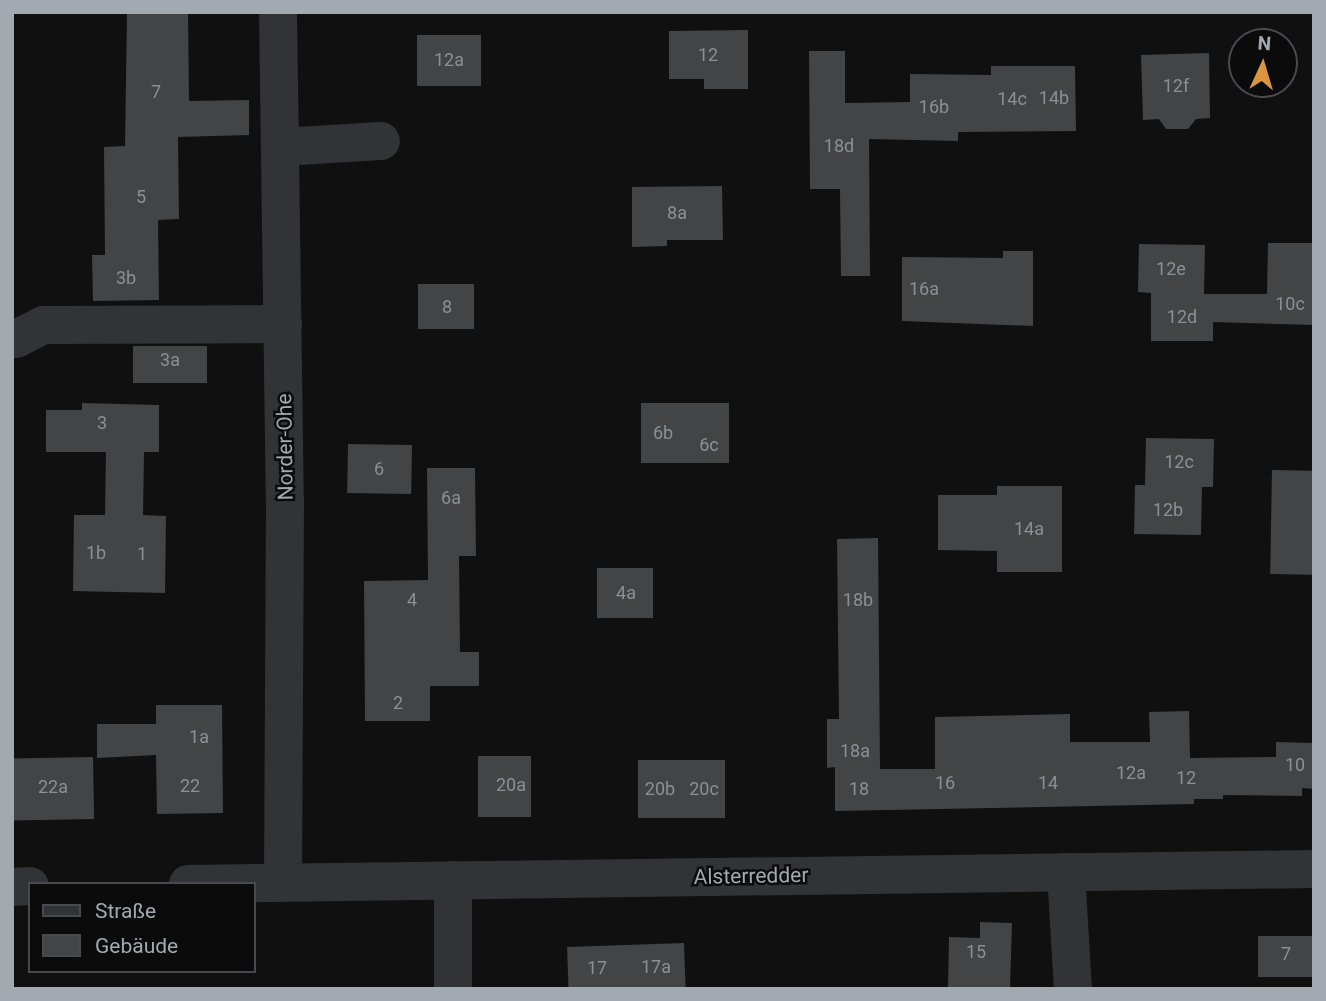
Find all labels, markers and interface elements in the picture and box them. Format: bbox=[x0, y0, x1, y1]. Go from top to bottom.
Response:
north arrow bbox=[1228, 28, 1298, 98]
text: N bbox=[1257, 32, 1272, 55]
house number: 12 bbox=[698, 44, 718, 66]
house number: 12a bbox=[434, 49, 464, 71]
house number: 12f bbox=[1163, 75, 1189, 97]
house number: 7 bbox=[151, 81, 161, 103]
house number: 14b bbox=[1039, 87, 1069, 109]
house number: 14c bbox=[997, 88, 1027, 110]
house number: 16b bbox=[919, 96, 949, 118]
house number: 18d bbox=[824, 135, 854, 157]
house number: 5 bbox=[136, 186, 146, 208]
house number: 8a bbox=[667, 202, 687, 224]
house number: 12e bbox=[1156, 258, 1186, 280]
house number: 3b bbox=[116, 267, 136, 289]
house number: 16a bbox=[909, 278, 939, 300]
house number: 10c bbox=[1275, 293, 1305, 315]
house number: 8 bbox=[442, 296, 452, 318]
house number: 12d bbox=[1167, 306, 1197, 328]
house number: 3a bbox=[160, 349, 180, 371]
street label: Norder-Ohe bbox=[271, 393, 299, 501]
house number: 3 bbox=[97, 412, 107, 434]
house number: 6b bbox=[653, 422, 673, 444]
house number: 6c bbox=[699, 434, 719, 456]
house number: 12c bbox=[1164, 451, 1194, 473]
house number: 6 bbox=[374, 458, 384, 480]
house number: 6a bbox=[441, 487, 461, 509]
house number: 12b bbox=[1153, 499, 1183, 521]
house number: 14a bbox=[1014, 518, 1044, 540]
house number: 1b bbox=[86, 542, 106, 564]
house number: 1 bbox=[137, 543, 147, 565]
house number: 4a bbox=[616, 582, 636, 604]
house number: 4 bbox=[407, 589, 417, 611]
house number: 18b bbox=[843, 589, 873, 611]
house number: 2 bbox=[393, 692, 403, 714]
house number: 1a bbox=[189, 726, 209, 748]
house number: 18a bbox=[840, 740, 870, 762]
house number: 10 bbox=[1285, 754, 1305, 776]
house number: 12a bbox=[1116, 762, 1146, 784]
house number: 12 bbox=[1176, 767, 1196, 789]
house number: 16 bbox=[935, 772, 955, 794]
house number: 14 bbox=[1038, 772, 1058, 794]
house number: 20a bbox=[496, 774, 526, 796]
house number: 22 bbox=[180, 775, 200, 797]
house number: 22a bbox=[38, 776, 68, 798]
house number: 20b bbox=[645, 778, 675, 800]
house number: 20c bbox=[689, 778, 719, 800]
house number: 18 bbox=[849, 778, 869, 800]
street label: Alsterredder bbox=[693, 862, 809, 890]
legend bbox=[28, 882, 256, 973]
text: Straße bbox=[95, 899, 156, 923]
text: Gebäude bbox=[95, 934, 178, 958]
house number: 15 bbox=[966, 941, 986, 963]
house number: 7 bbox=[1281, 943, 1291, 965]
house number: 17a bbox=[641, 956, 671, 978]
house number: 17 bbox=[587, 957, 607, 979]

